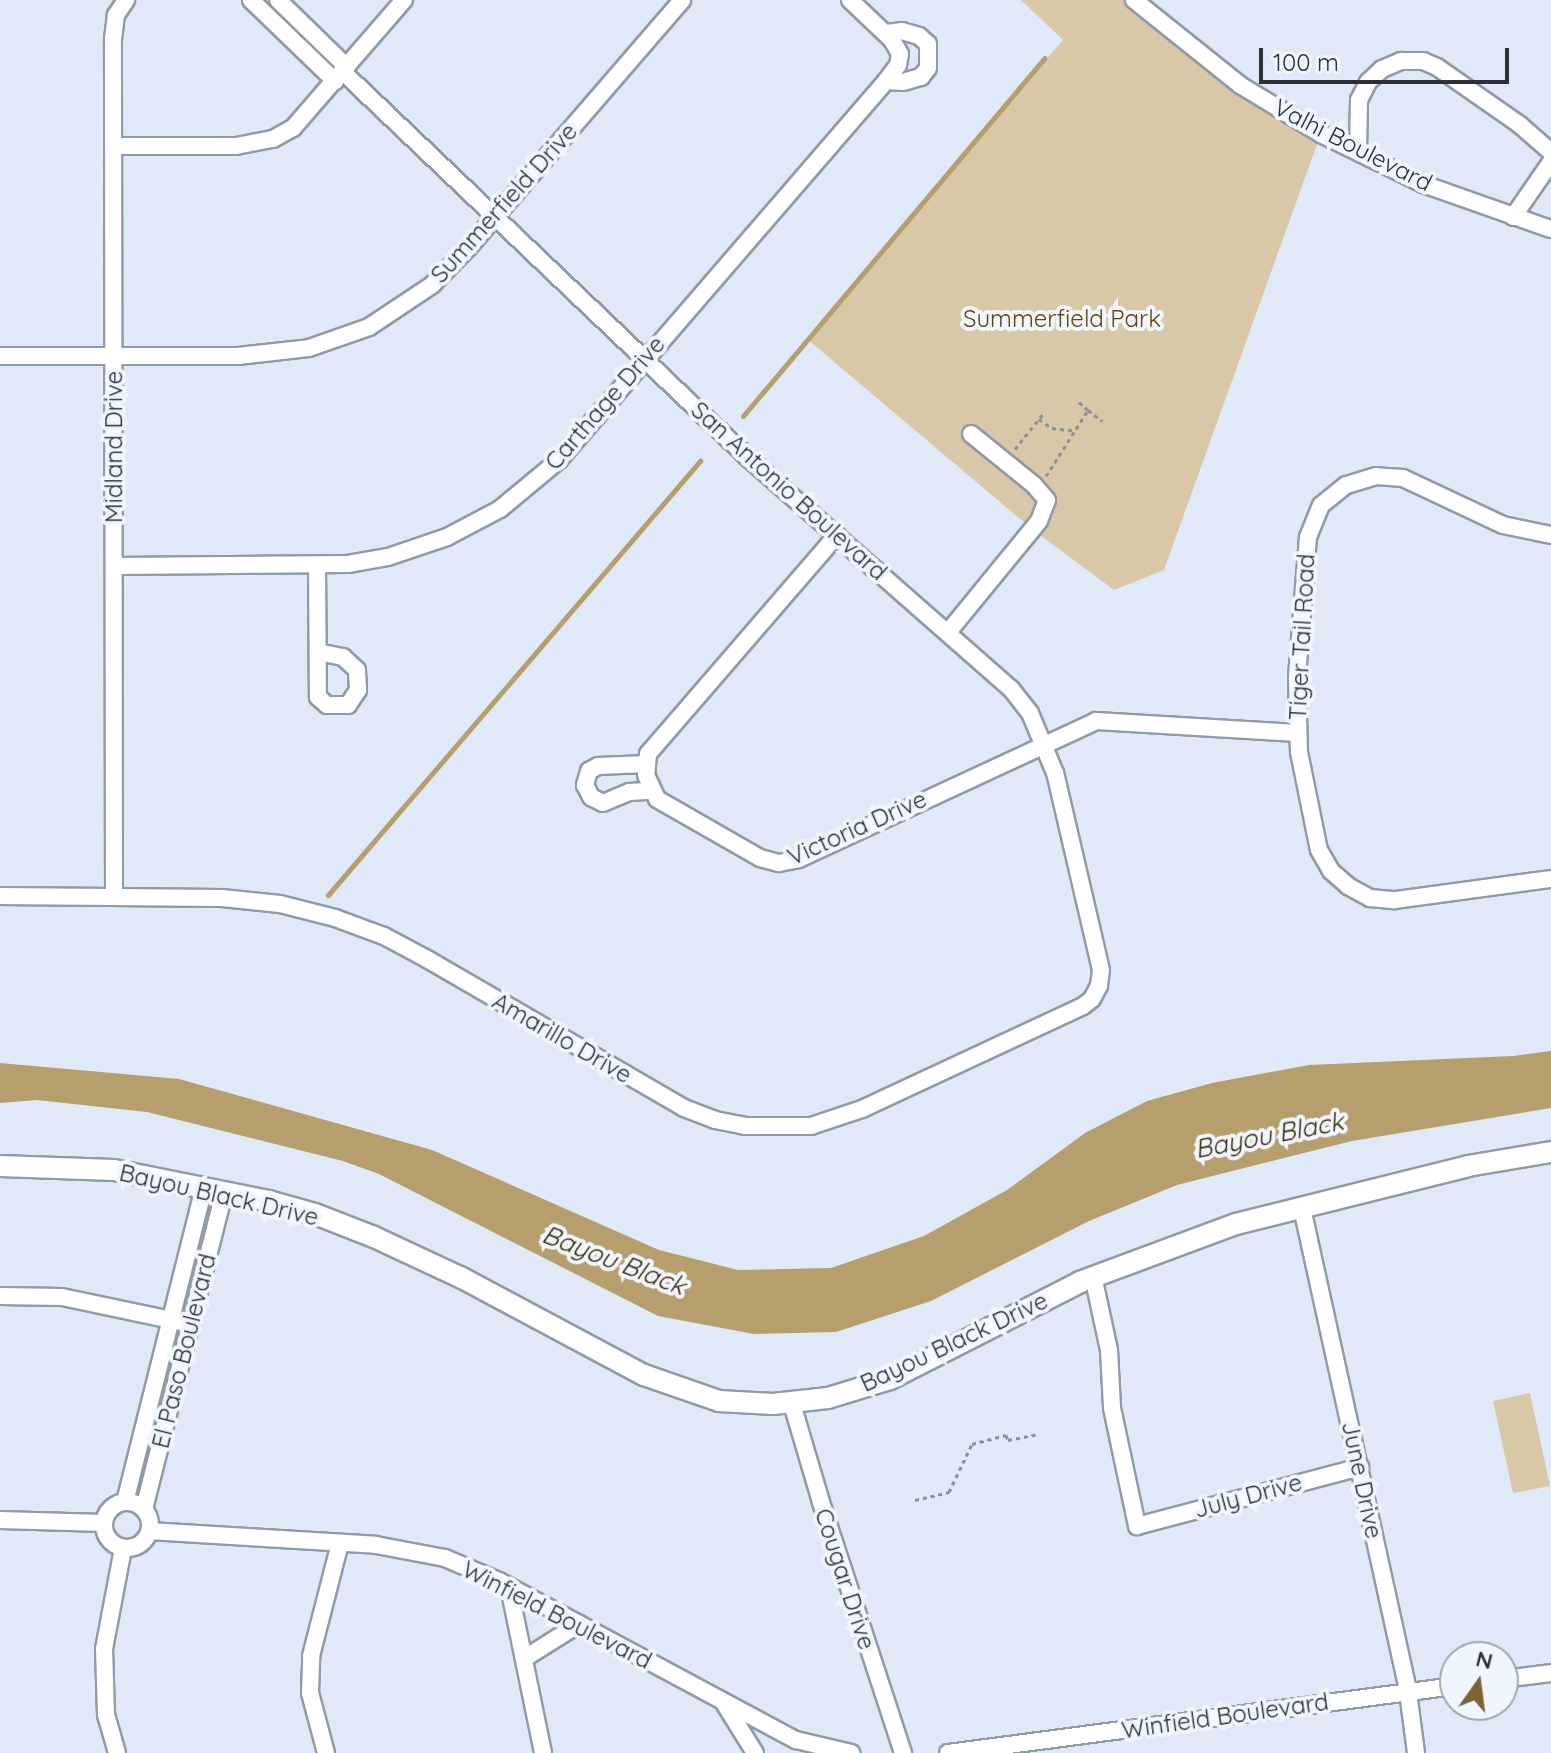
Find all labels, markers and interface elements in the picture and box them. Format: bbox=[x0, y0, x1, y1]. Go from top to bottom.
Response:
scale bar bbox=[1263, 32, 1513, 82]
text: 100 m bbox=[1273, 47, 1339, 77]
street label: Valhi Boulevard bbox=[1269, 93, 1437, 197]
street label: Summerfield Drive bbox=[425, 117, 583, 289]
park label: Summerfield Park bbox=[963, 305, 1161, 333]
street label: Carthage Drive bbox=[539, 330, 671, 476]
street label: Midland Drive bbox=[100, 371, 128, 523]
street label: San Antonio Boulevard bbox=[685, 396, 893, 586]
street label: Tiger Tail Road bbox=[1283, 553, 1321, 721]
street label: Victoria Drive bbox=[783, 784, 931, 872]
street label: Amarillo Drive bbox=[487, 987, 637, 1089]
water label: Bayou Black bbox=[1192, 1105, 1346, 1165]
street label: Bayou Black Drive bbox=[117, 1158, 321, 1232]
water label: Bayou Black bbox=[538, 1218, 690, 1302]
street label: El Paso Boulevard bbox=[146, 1251, 222, 1451]
street label: Bayou Black Drive bbox=[856, 1286, 1052, 1398]
street label: June Drive bbox=[1336, 1419, 1388, 1541]
street label: July Drive bbox=[1191, 1468, 1305, 1524]
street label: Cougar Drive bbox=[809, 1505, 881, 1653]
street label: Winfield Boulevard bbox=[457, 1555, 657, 1675]
north arrow bbox=[1439, 1641, 1519, 1721]
text: N bbox=[1473, 1644, 1496, 1675]
street label: Winfield Boulevard bbox=[1120, 1687, 1330, 1745]

